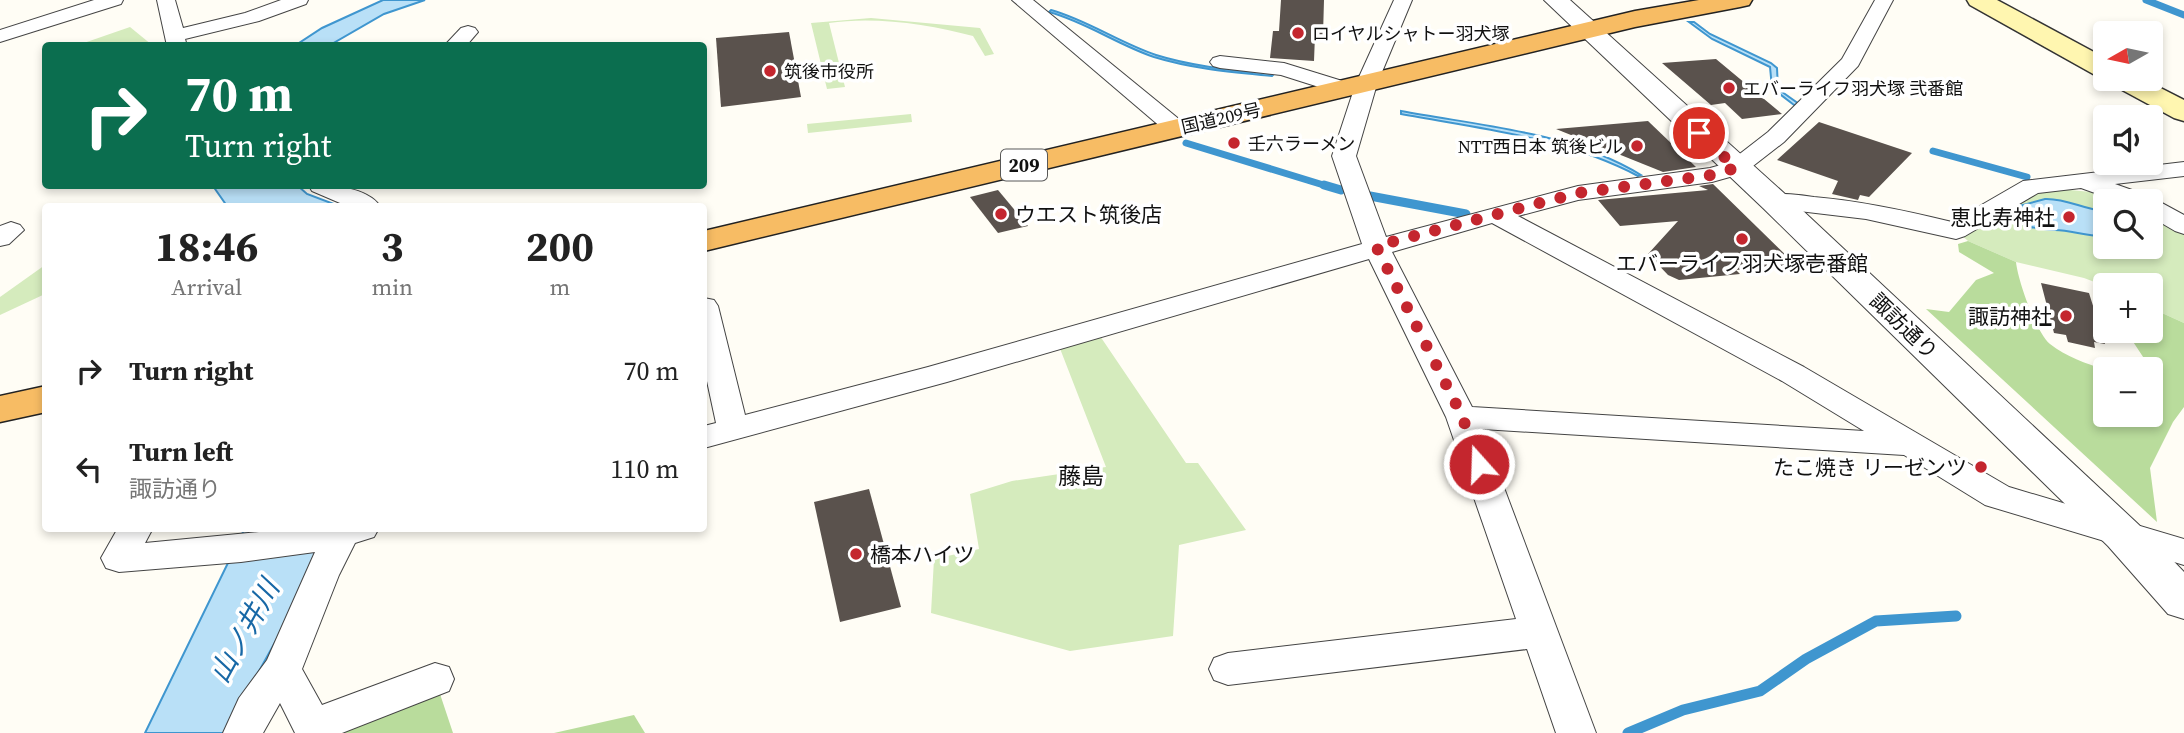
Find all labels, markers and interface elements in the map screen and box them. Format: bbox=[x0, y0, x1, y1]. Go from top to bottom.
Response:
place label: ロイヤルシャトー羽犬塚 bbox=[1312, 21, 1509, 46]
north arrow bbox=[2093, 21, 2163, 91]
map controls bbox=[2093, 21, 2163, 427]
marker: ロイヤルシャトー羽犬塚 bbox=[1290, 25, 1306, 41]
place label: 筑後市役所 bbox=[784, 59, 874, 84]
text: 70 m bbox=[185, 60, 293, 127]
marker: 筑後市役所 bbox=[762, 63, 778, 79]
icon: right bbox=[70, 70, 161, 161]
place label: エバーライフ羽犬塚 弐番館 bbox=[1743, 76, 1963, 101]
marker: エバーライフ羽犬塚 弐番館 bbox=[1721, 80, 1737, 96]
street label: 国道209号 bbox=[1179, 97, 1263, 139]
pin bbox=[1669, 103, 1729, 163]
button: sound bbox=[2093, 105, 2163, 175]
icon: arrive bbox=[1680, 114, 1718, 152]
text: Turn right bbox=[185, 124, 331, 168]
place label: 壬六ラーメン bbox=[1248, 131, 1355, 156]
place label: NTT西日本 筑後ビル bbox=[1458, 134, 1623, 159]
marker: 壬六ラーメン bbox=[1226, 135, 1242, 151]
marker: NTT西日本 筑後ビル bbox=[1629, 138, 1645, 154]
road number: 209 bbox=[1001, 150, 1047, 181]
button: search bbox=[2093, 189, 2163, 259]
place label: ウエスト筑後店 bbox=[1015, 200, 1162, 229]
place label: 恵比寿神社 bbox=[1950, 203, 2055, 232]
marker: ウエスト筑後店 bbox=[993, 206, 1009, 222]
marker: 恵比寿神社 bbox=[2061, 209, 2077, 225]
text: 18:46 bbox=[155, 217, 259, 275]
text: 3 bbox=[381, 217, 404, 275]
text: 200 bbox=[526, 217, 594, 275]
marker: エバーライフ羽犬塚壱番館 bbox=[1734, 231, 1750, 247]
place label: エバーライフ羽犬塚壱番館 bbox=[1616, 249, 1868, 278]
text: Arrival bbox=[171, 271, 242, 303]
text: min bbox=[371, 271, 413, 303]
text: m bbox=[550, 271, 570, 303]
button: + bbox=[2093, 273, 2163, 343]
street label: 諏訪通り bbox=[1864, 286, 1944, 366]
place label: 諏訪神社 bbox=[1968, 302, 2052, 331]
marker: 諏訪神社 bbox=[2058, 308, 2074, 324]
icon: right bbox=[70, 352, 108, 390]
text: Turn right bbox=[129, 353, 253, 389]
text: 70 m bbox=[624, 353, 679, 389]
button: − bbox=[2093, 357, 2163, 427]
position arrow bbox=[1442, 427, 1516, 501]
text: Turn left bbox=[129, 434, 233, 470]
icon: left bbox=[70, 450, 108, 488]
text: 110 m bbox=[611, 451, 679, 487]
place label: たこ焼き リーゼンツ bbox=[1773, 453, 1967, 482]
marker: たこ焼き リーゼンツ bbox=[1973, 459, 1989, 475]
district label: 藤島 bbox=[1058, 460, 1104, 492]
text: 諏訪通り bbox=[129, 473, 221, 505]
place label: 橋本ハイツ bbox=[870, 540, 975, 569]
marker: 橋本ハイツ bbox=[848, 546, 864, 562]
water label: 山ノ井川 bbox=[200, 570, 289, 689]

